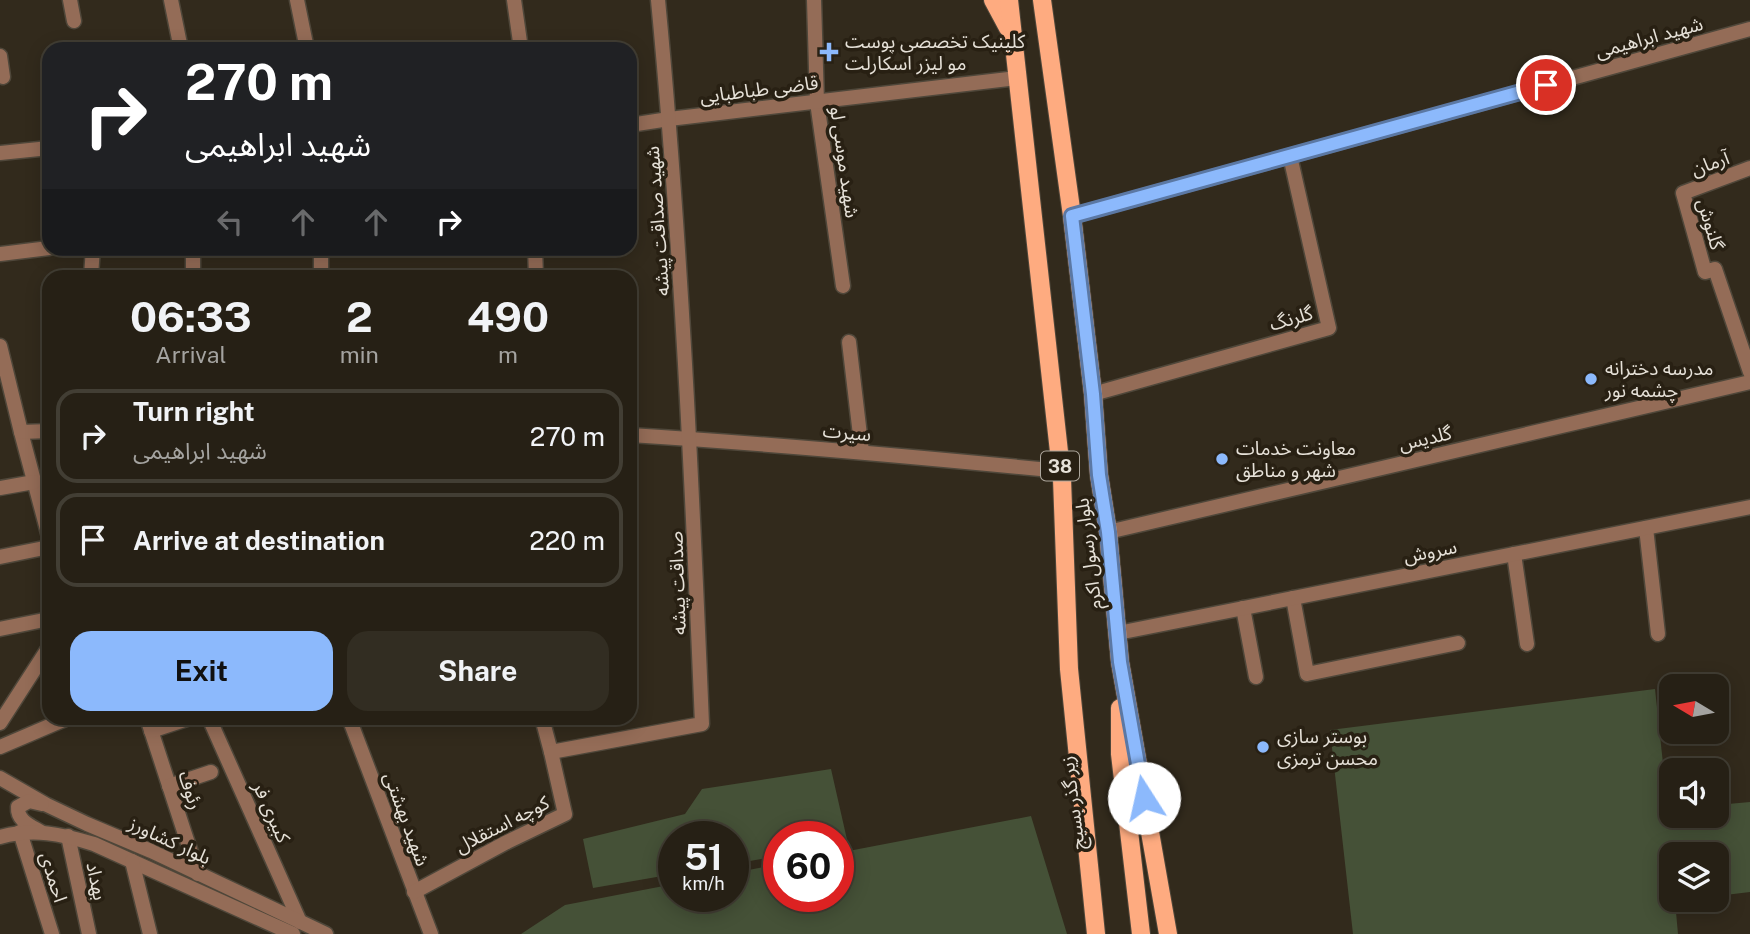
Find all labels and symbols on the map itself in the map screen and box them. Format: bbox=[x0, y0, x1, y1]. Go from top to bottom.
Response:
street label: شهید ابراهیمی bbox=[1593, 12, 1705, 63]
place label: کلینیک تخصصی پوست مو لیزر اسکارلت bbox=[845, 30, 1026, 75]
marker: کلینیک تخصصی پوست مو لیزر اسکارلت bbox=[819, 42, 839, 62]
pin bbox=[1516, 55, 1576, 115]
street label: قاضی طباطبایی bbox=[698, 71, 820, 108]
street label: شهید موسی لو bbox=[825, 105, 864, 219]
street label: شهید صداقت پیشه bbox=[641, 145, 675, 297]
street label: آرمان bbox=[1688, 145, 1734, 181]
street label: گلنوش bbox=[1692, 196, 1729, 253]
street label: گلرنگ bbox=[1267, 301, 1317, 336]
place label: مدرسه دخترانه چشمه نور bbox=[1604, 357, 1714, 403]
marker: مدرسه دخترانه چشمه نور bbox=[1583, 371, 1599, 387]
street label: سیرت bbox=[822, 419, 872, 446]
street label: گلدیس bbox=[1396, 421, 1455, 456]
place label: معاونت خدمات شهر و مناطق bbox=[1236, 437, 1356, 482]
marker: معاونت خدمات شهر و مناطق bbox=[1214, 451, 1230, 467]
road number: 38 bbox=[1041, 452, 1079, 480]
street label: بلوار رسول اکرم bbox=[1070, 496, 1110, 611]
street label: صداقت پیشه bbox=[664, 531, 692, 635]
street label: سروش bbox=[1401, 535, 1459, 568]
north arrow bbox=[1659, 674, 1729, 744]
place label: بوستر سازی محسن ترمزی bbox=[1277, 725, 1378, 770]
marker: بوستر سازی محسن ترمزی bbox=[1255, 739, 1271, 755]
street label: زیر گذر بسیج bbox=[1055, 754, 1093, 851]
position arrow bbox=[1107, 761, 1181, 835]
street label: رئوف bbox=[174, 768, 208, 812]
street label: شهید بهشتی bbox=[379, 769, 434, 869]
street label: کبیری فر bbox=[248, 777, 296, 847]
street label: کوچه استقلال bbox=[451, 790, 555, 859]
street label: بلوار کشاورز bbox=[124, 811, 214, 869]
speed limit sign: 60 bbox=[763, 821, 854, 912]
street label: احمدی bbox=[36, 849, 72, 905]
street label: بهداد bbox=[82, 860, 112, 902]

